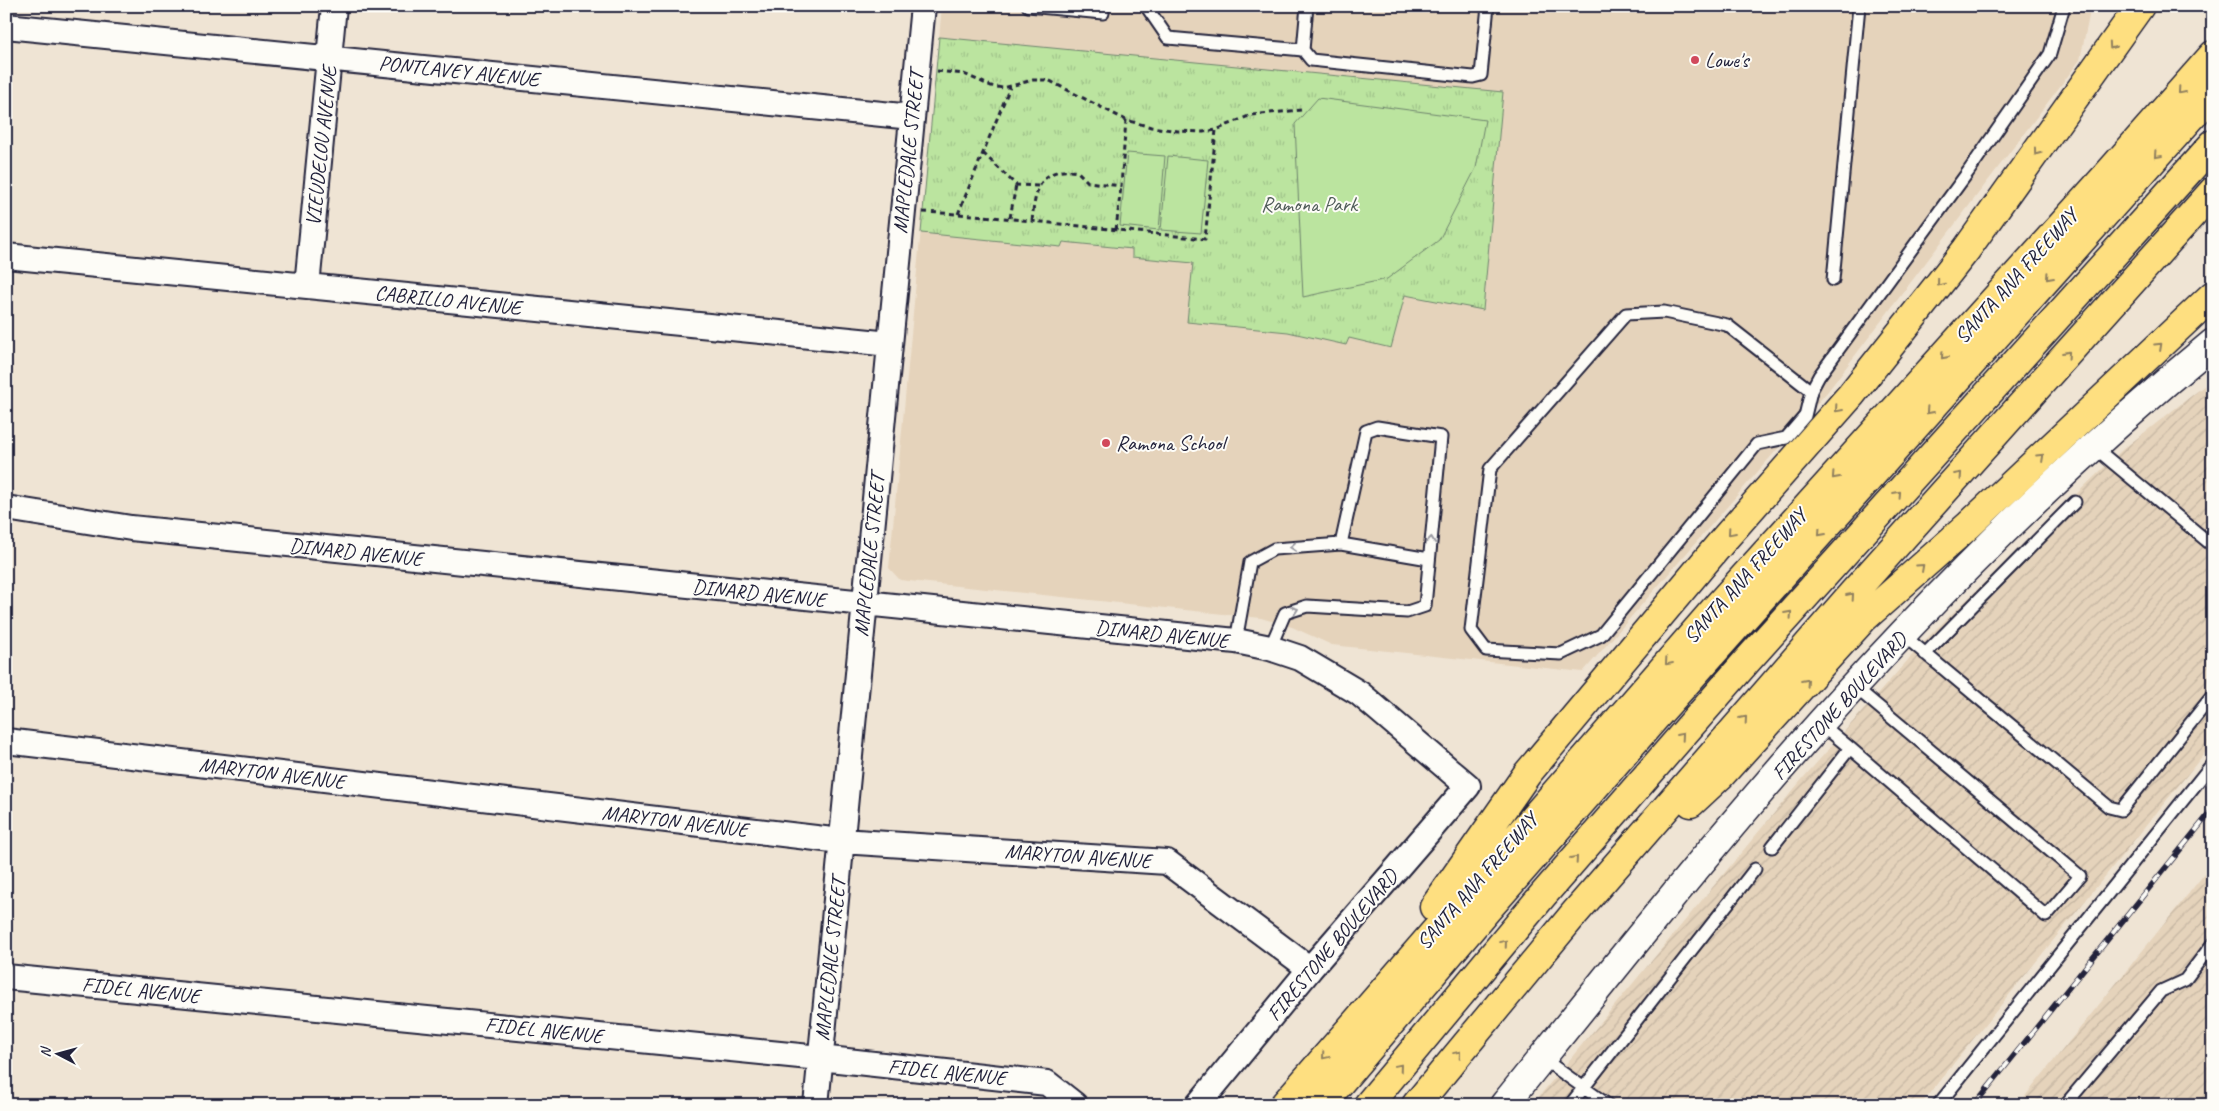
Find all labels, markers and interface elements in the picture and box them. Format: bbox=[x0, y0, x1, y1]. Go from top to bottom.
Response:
one-way arrow bbox=[2109, 40, 2118, 50]
place label: Lowe's bbox=[1705, 47, 1750, 73]
street label: PONTLAVEY AVENUE bbox=[378, 50, 543, 93]
marker: Lowe's bbox=[1689, 54, 1701, 66]
street label: VIEUDELOU AVENUE bbox=[300, 62, 343, 227]
street label: MAPLEDALE STREET bbox=[887, 64, 930, 235]
one-way arrow bbox=[2177, 86, 2186, 95]
one-way arrow bbox=[2033, 147, 2043, 156]
one-way arrow bbox=[2154, 150, 2163, 159]
park label: Ramona Park bbox=[1261, 191, 1359, 217]
street label: SANTA ANA FREEWAY bbox=[1949, 201, 2086, 349]
one-way arrow bbox=[2046, 271, 2055, 280]
one-way arrow bbox=[1937, 277, 1945, 286]
street label: CABRILLO AVENUE bbox=[374, 279, 525, 321]
one-way arrow bbox=[2153, 343, 2162, 352]
one-way arrow bbox=[1941, 350, 1950, 359]
one-way arrow bbox=[2061, 351, 2070, 360]
one-way arrow bbox=[1834, 404, 1843, 413]
one-way arrow bbox=[1926, 406, 1935, 415]
place label: Ramona School bbox=[1116, 430, 1228, 456]
marker: Ramona School bbox=[1100, 437, 1112, 449]
one-way arrow bbox=[2035, 454, 2044, 463]
street label: MAPLEDALE STREET bbox=[848, 467, 891, 638]
one-way arrow bbox=[1832, 471, 1841, 480]
one-way arrow bbox=[1953, 472, 1962, 481]
one-way arrow bbox=[1892, 490, 1901, 499]
street label: SANTA ANA FREEWAY bbox=[1678, 501, 1815, 649]
one-way arrow bbox=[1727, 526, 1736, 535]
one-way arrow bbox=[1818, 527, 1827, 536]
street label: DINARD AVENUE bbox=[288, 532, 426, 572]
one-way arrow bbox=[1425, 536, 1436, 544]
one-way arrow bbox=[1289, 541, 1297, 552]
one-way arrow bbox=[1916, 564, 1925, 573]
street label: DINARD AVENUE bbox=[691, 573, 829, 613]
one-way arrow bbox=[1845, 593, 1854, 602]
one-way arrow bbox=[1290, 606, 1299, 616]
one-way arrow bbox=[1783, 611, 1792, 620]
street label: DINARD AVENUE bbox=[1094, 614, 1232, 654]
street label: FIRESTONE BOULEVARD bbox=[1766, 625, 1913, 785]
one-way arrow bbox=[1665, 657, 1674, 666]
one-way arrow bbox=[1800, 678, 1809, 687]
one-way arrow bbox=[1738, 716, 1747, 725]
one-way arrow bbox=[1675, 732, 1684, 741]
street label: MARYTON AVENUE bbox=[198, 751, 349, 795]
street label: MARYTON AVENUE bbox=[601, 799, 752, 843]
street label: SANTA ANA FREEWAY bbox=[1411, 805, 1546, 955]
street label: MARYTON AVENUE bbox=[1004, 838, 1154, 874]
one-way arrow bbox=[1569, 855, 1578, 864]
street label: FIRESTONE BOULEVARD bbox=[1261, 863, 1404, 1026]
street label: MAPLEDALE STREET bbox=[809, 871, 852, 1042]
one-way arrow bbox=[1498, 940, 1506, 949]
street label: FIDEL AVENUE bbox=[81, 971, 204, 1009]
street label: FIDEL AVENUE bbox=[484, 1011, 607, 1049]
north arrow bbox=[32, 1028, 82, 1078]
text: N bbox=[37, 1045, 55, 1058]
one-way arrow bbox=[1322, 1050, 1331, 1059]
one-way arrow bbox=[1452, 1051, 1461, 1060]
street label: FIDEL AVENUE bbox=[887, 1053, 1010, 1091]
one-way arrow bbox=[1393, 1064, 1402, 1073]

